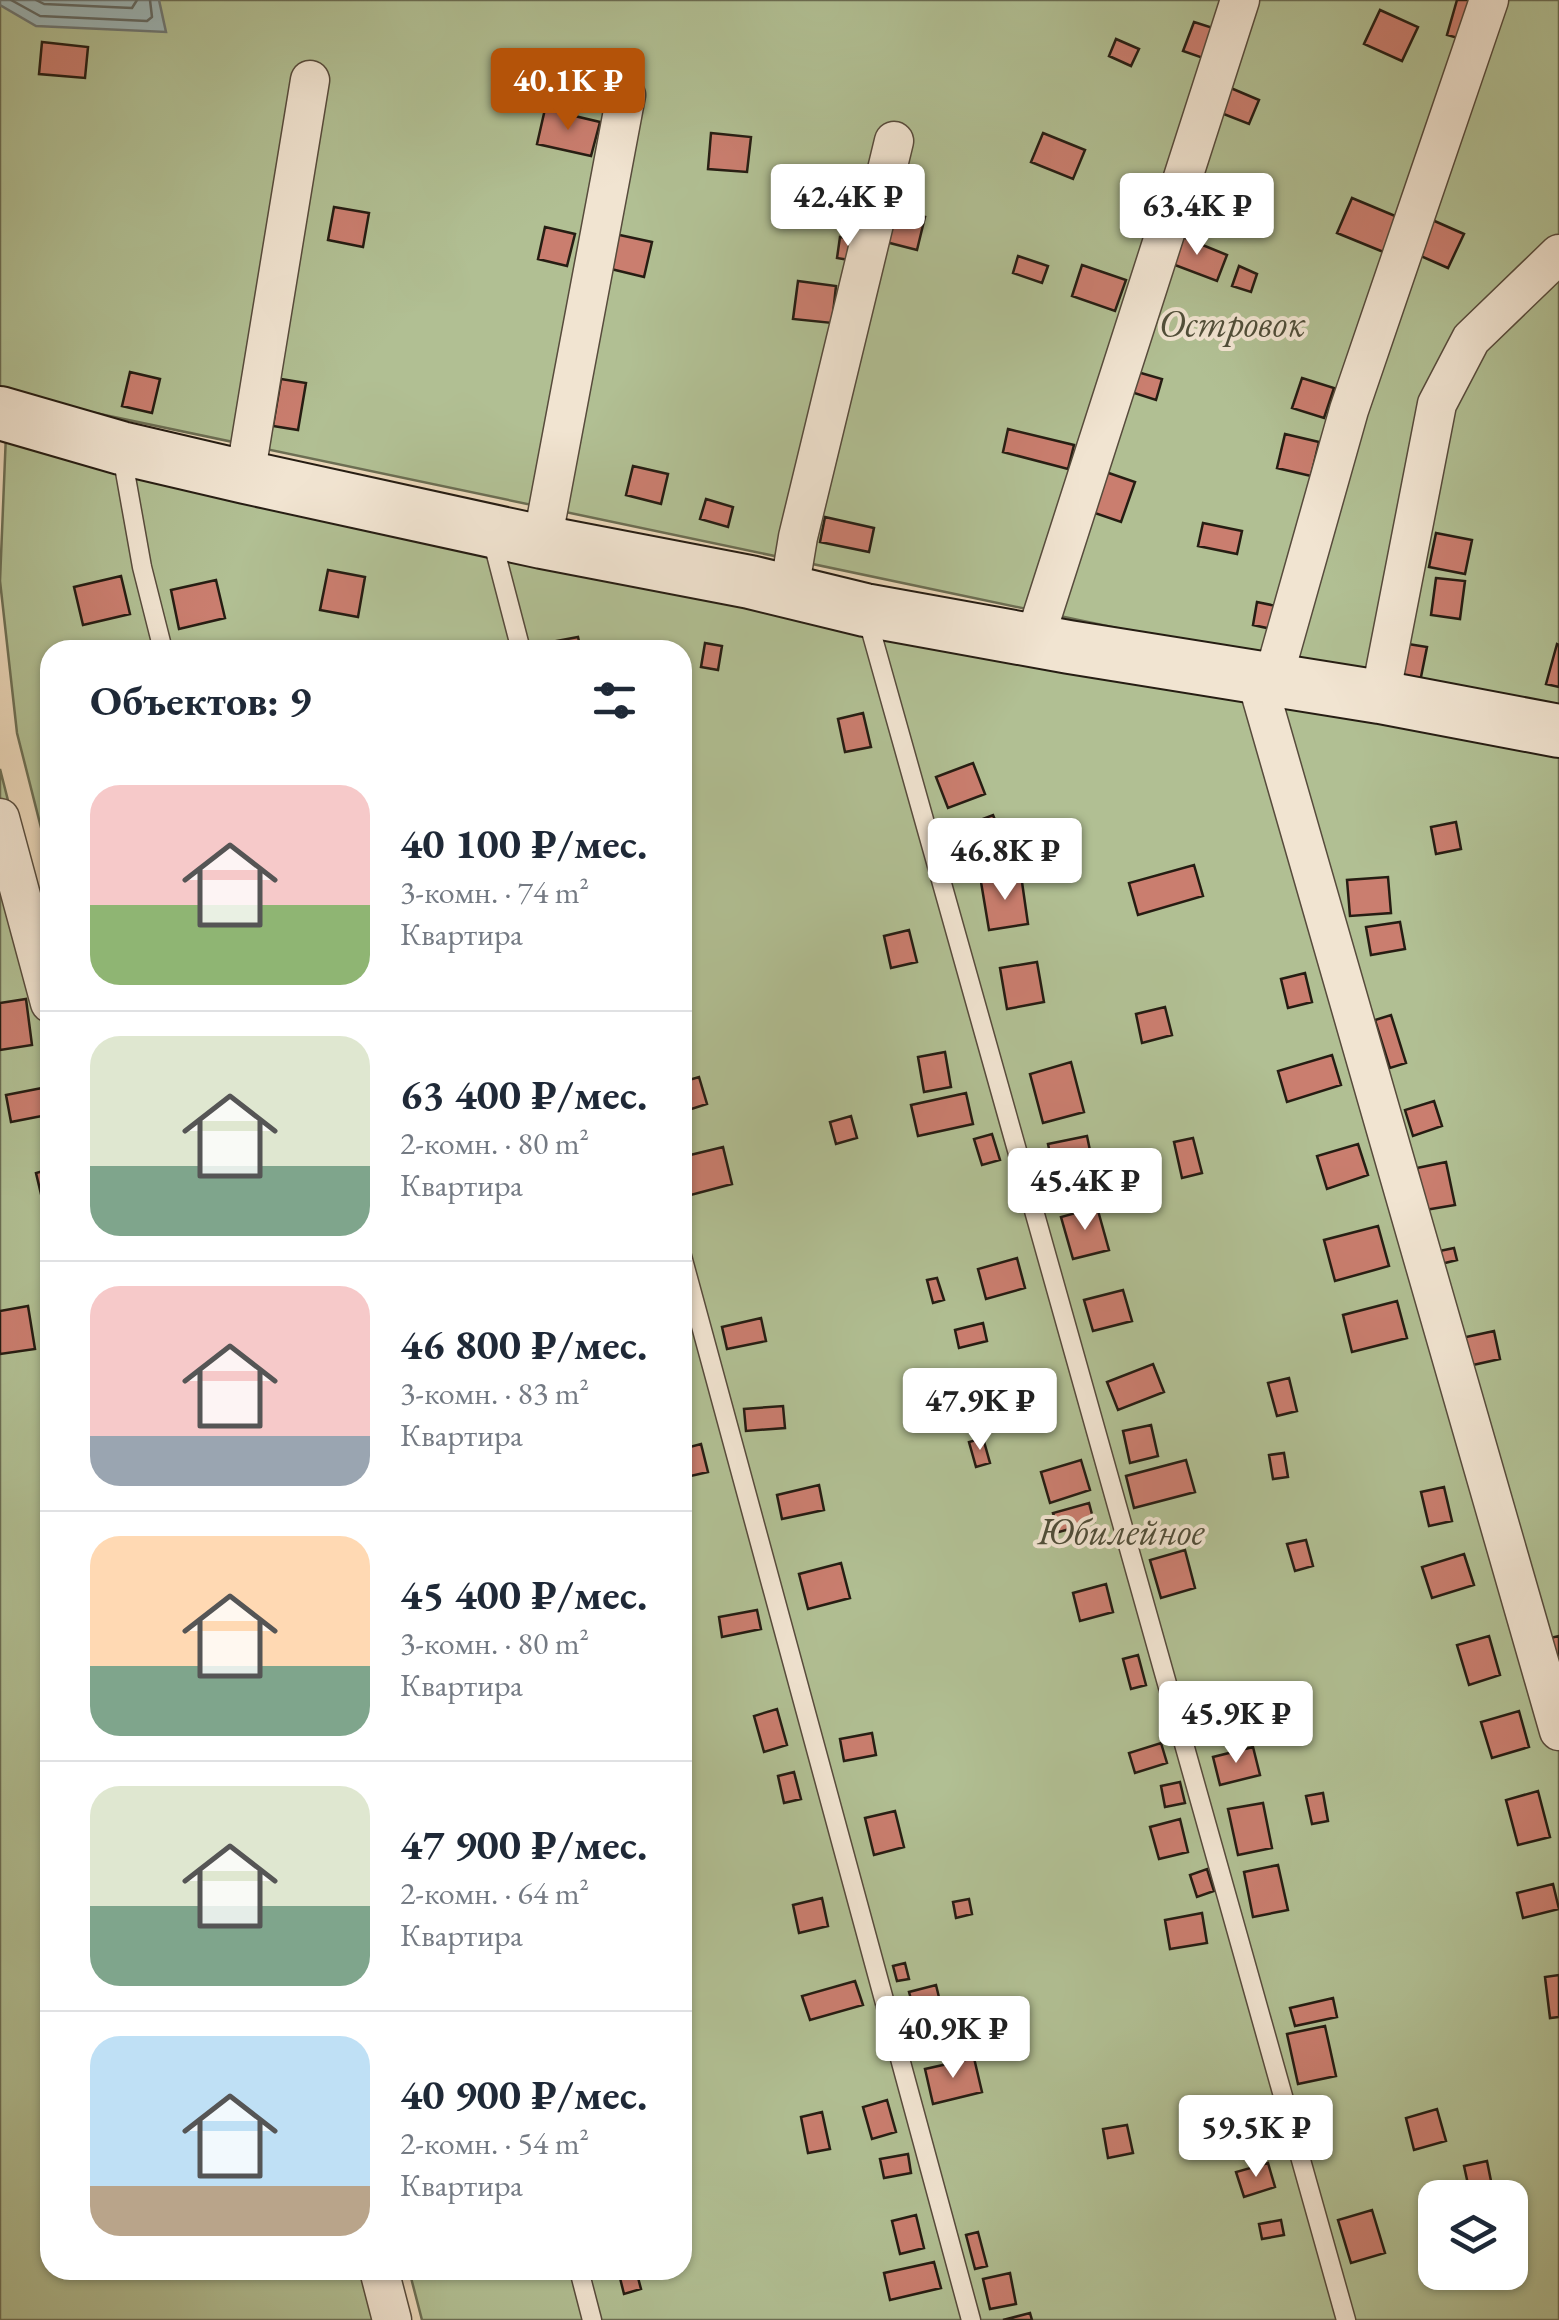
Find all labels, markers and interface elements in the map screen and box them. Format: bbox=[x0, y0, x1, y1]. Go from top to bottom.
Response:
pin: 40.1K ₽ bbox=[476, 48, 660, 133]
text: 40.1K ₽ bbox=[513, 59, 623, 101]
pin: 42.4K ₽ bbox=[756, 164, 940, 249]
pin: 63.4K ₽ bbox=[1105, 173, 1289, 258]
text: 42.4K ₽ bbox=[793, 175, 903, 217]
text: 63.4K ₽ bbox=[1142, 184, 1252, 226]
park label: Островок bbox=[1159, 298, 1306, 347]
text: Объектов: 9 bbox=[90, 673, 311, 728]
icon: filters bbox=[587, 673, 642, 728]
text: 40 100 ₽/мес. bbox=[400, 816, 647, 871]
pin: 46.8K ₽ bbox=[913, 818, 1097, 903]
icon: home bbox=[170, 825, 290, 945]
text: 46.8K ₽ bbox=[950, 829, 1060, 871]
text: 3-комн. · 74 m² bbox=[400, 871, 589, 913]
text: Квартира bbox=[400, 913, 523, 955]
text: 63 400 ₽/мес. bbox=[400, 1067, 647, 1122]
icon: home bbox=[170, 1076, 290, 1196]
text: 2-комн. · 80 m² bbox=[400, 1122, 589, 1164]
pin: 45.4K ₽ bbox=[993, 1148, 1177, 1233]
text: 45.4K ₽ bbox=[1030, 1159, 1140, 1201]
text: Квартира bbox=[400, 1164, 523, 1206]
text: 46 800 ₽/мес. bbox=[400, 1317, 647, 1372]
icon: home bbox=[170, 1326, 290, 1446]
pin: 47.9K ₽ bbox=[888, 1368, 1072, 1453]
text: 3-комн. · 83 m² bbox=[400, 1372, 589, 1414]
text: 47.9K ₽ bbox=[925, 1379, 1035, 1421]
text: Квартира bbox=[400, 1414, 523, 1456]
park label: Юбилейное bbox=[1036, 1506, 1206, 1555]
text: 45 400 ₽/мес. bbox=[400, 1567, 647, 1622]
icon: home bbox=[170, 1576, 290, 1696]
text: 3-комн. · 80 m² bbox=[400, 1622, 589, 1664]
text: Квартира bbox=[400, 1664, 523, 1706]
pin: 45.9K ₽ bbox=[1144, 1681, 1328, 1766]
text: 45.9K ₽ bbox=[1181, 1692, 1291, 1734]
text: 47 900 ₽/мес. bbox=[400, 1817, 647, 1872]
icon: home bbox=[170, 1826, 290, 1946]
text: 2-комн. · 64 m² bbox=[400, 1872, 589, 1914]
text: Квартира bbox=[400, 1914, 523, 1956]
pin: 40.9K ₽ bbox=[861, 1996, 1045, 2081]
text: 40.9K ₽ bbox=[898, 2007, 1008, 2049]
text: 40 900 ₽/мес. bbox=[400, 2067, 647, 2122]
icon: home bbox=[170, 2076, 290, 2196]
pin: 59.5K ₽ bbox=[1164, 2095, 1348, 2180]
text: 59.5K ₽ bbox=[1201, 2106, 1311, 2148]
text: 2-комн. · 54 m² bbox=[400, 2122, 589, 2164]
text: Квартира bbox=[400, 2164, 523, 2206]
map controls bbox=[1418, 2180, 1528, 2290]
button: layers bbox=[1418, 2180, 1528, 2290]

